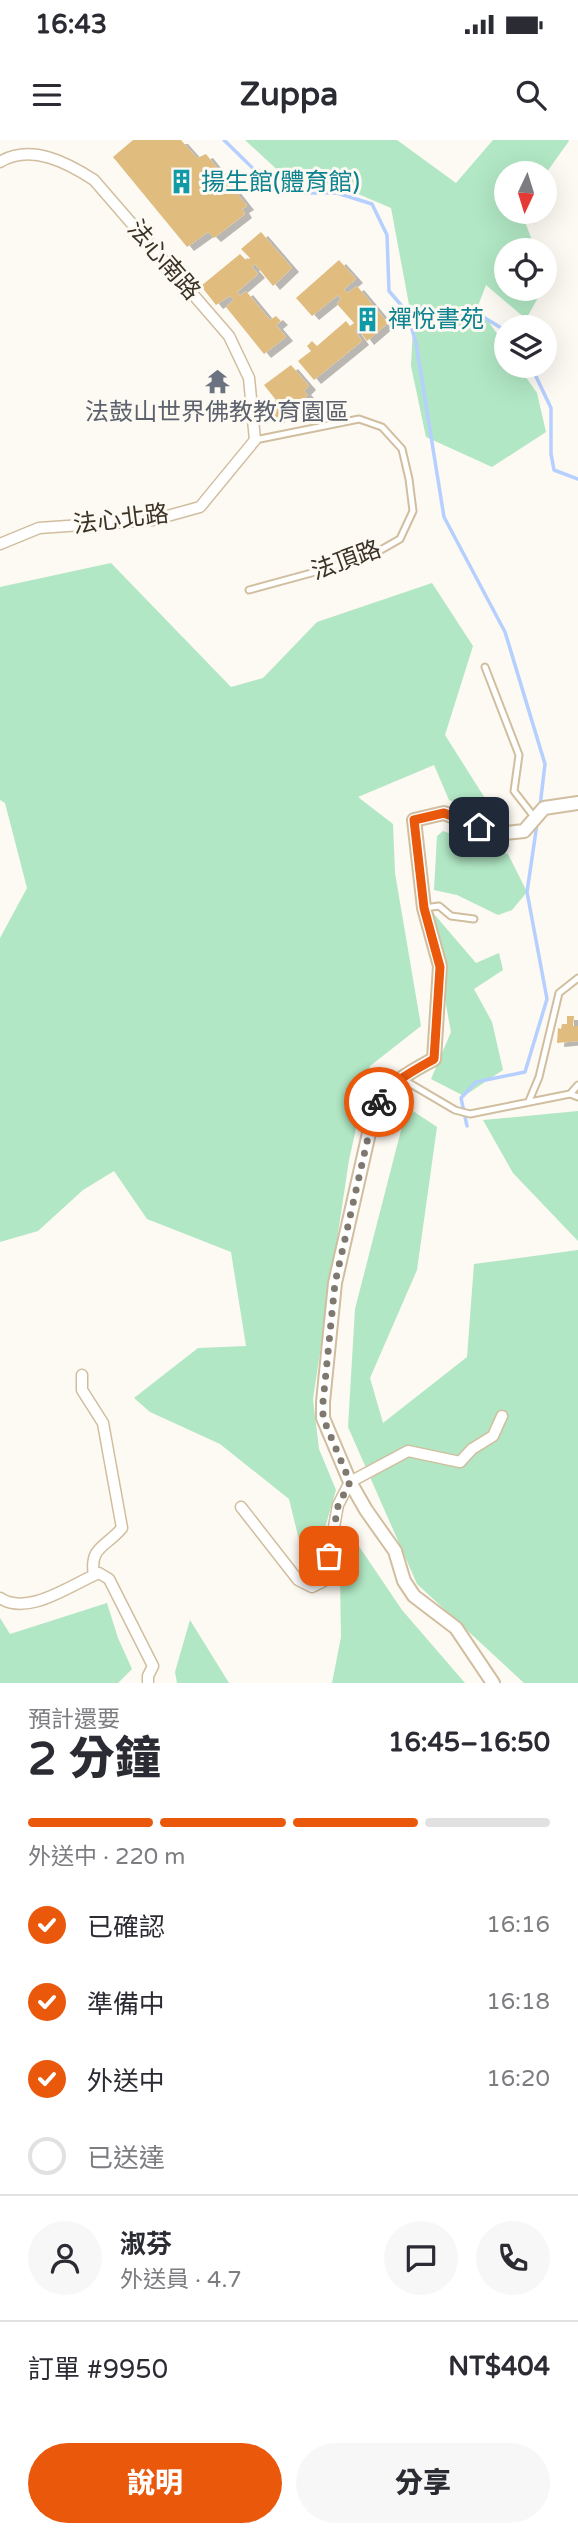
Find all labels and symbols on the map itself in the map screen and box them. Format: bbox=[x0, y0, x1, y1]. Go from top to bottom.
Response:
north arrow bbox=[494, 161, 556, 224]
building icon: 揚生館(體育館) bbox=[167, 168, 195, 196]
place label: 揚生館(體育館) bbox=[201, 168, 360, 197]
street label: 法心南路 bbox=[121, 215, 206, 306]
building icon: 禪悅書苑 bbox=[354, 305, 382, 333]
place label: 禪悅書苑 bbox=[388, 305, 484, 334]
temple icon: 法鼓山世界佛教教育園區 bbox=[203, 367, 231, 395]
place label: 法鼓山世界佛教教育園區 bbox=[85, 398, 349, 427]
street label: 法心北路 bbox=[72, 499, 170, 540]
street label: 法頂路 bbox=[307, 535, 385, 586]
pin bbox=[449, 797, 509, 857]
courier bbox=[344, 1067, 414, 1137]
pin bbox=[299, 1526, 359, 1586]

